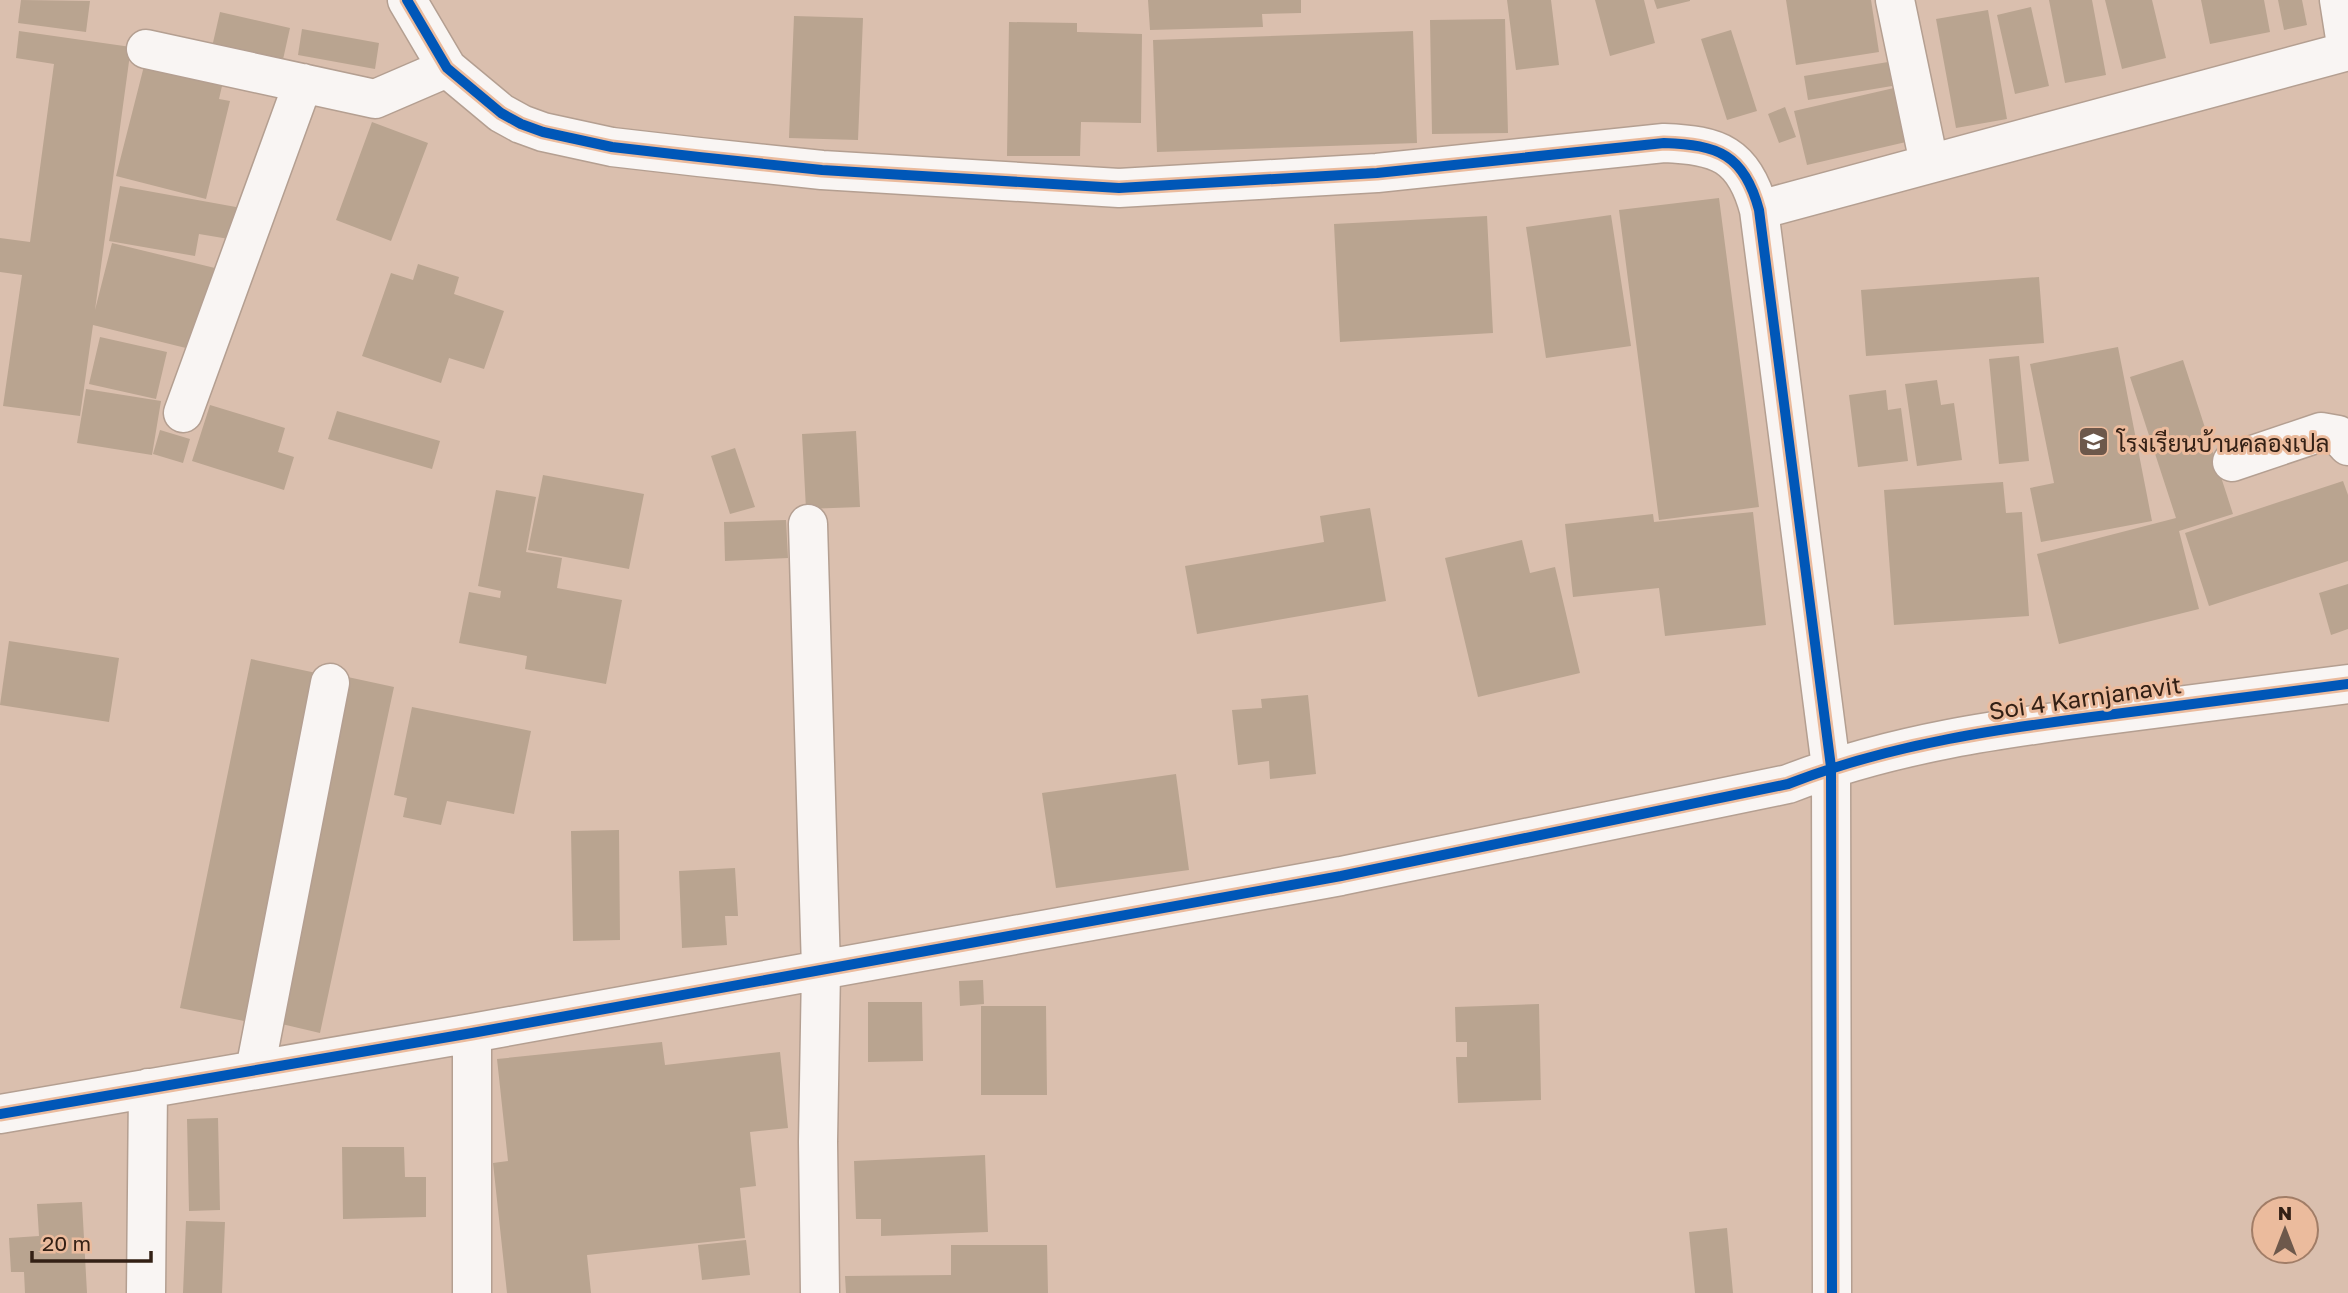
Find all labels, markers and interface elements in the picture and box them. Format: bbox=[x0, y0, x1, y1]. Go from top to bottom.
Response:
school or university icon: โรงเรียนบ้านคลองเปล bbox=[2077, 425, 2111, 459]
place label: โรงเรียนบ้านคลองเปล bbox=[2115, 428, 2330, 457]
street label: Soi 4 Karnjanavit bbox=[1987, 669, 2183, 725]
north arrow bbox=[2250, 1195, 2320, 1265]
text: N bbox=[2278, 1201, 2292, 1224]
scale bar bbox=[32, 1220, 150, 1264]
text: 20 m bbox=[42, 1230, 91, 1256]

